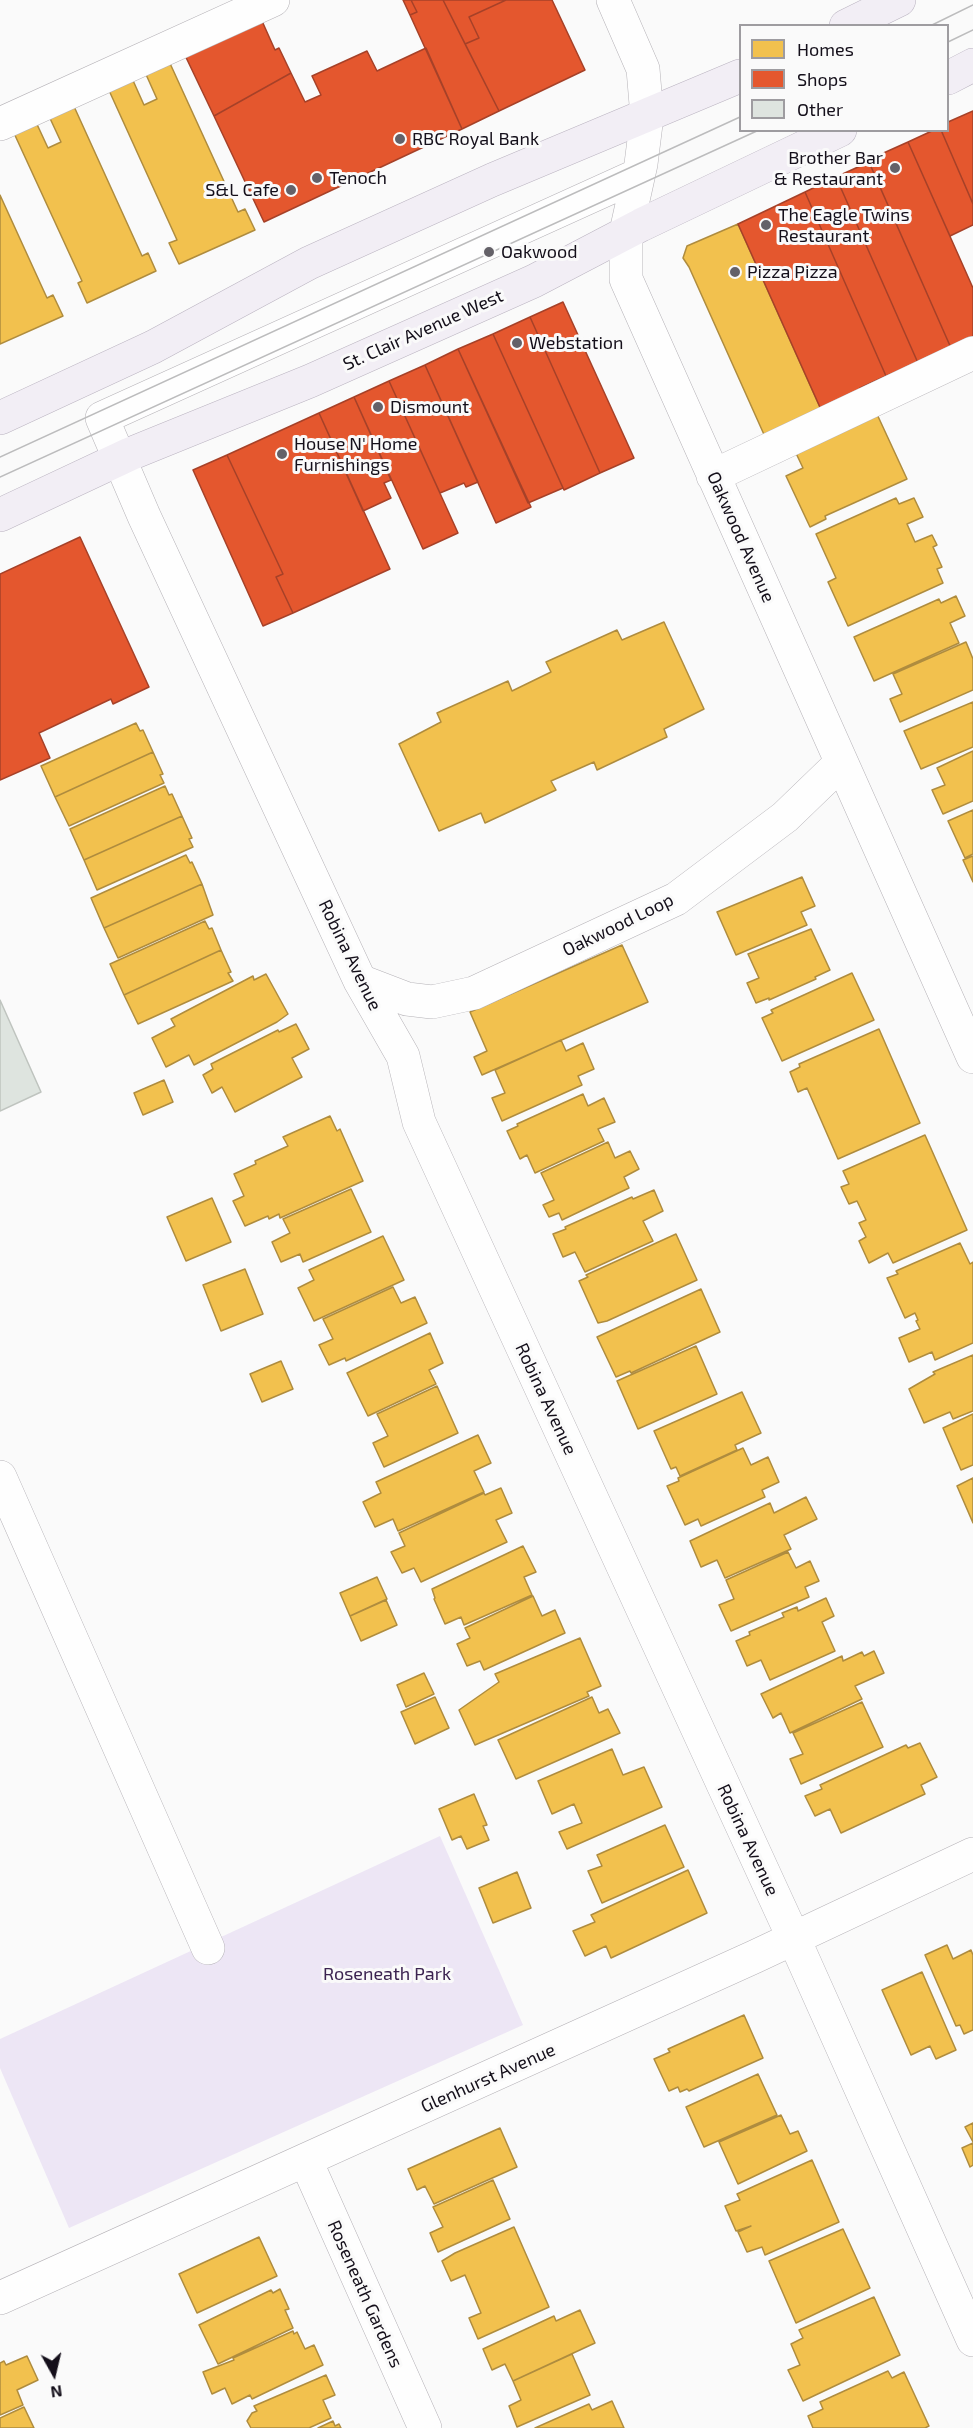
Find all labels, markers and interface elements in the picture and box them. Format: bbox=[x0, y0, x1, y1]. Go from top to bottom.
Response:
legend bbox=[739, 24, 949, 132]
text: Homes bbox=[797, 38, 854, 60]
text: Shops bbox=[797, 68, 847, 90]
text: Other bbox=[797, 98, 843, 120]
place label: RBC Royal Bank bbox=[412, 128, 539, 150]
marker: RBC Royal Bank bbox=[393, 132, 407, 146]
place label: Brother Bar & Restaurant bbox=[774, 147, 883, 190]
marker: Brother Bar & Restaurant bbox=[888, 161, 902, 175]
place label: Tenoch bbox=[329, 167, 387, 189]
marker: Tenoch bbox=[310, 171, 324, 185]
place label: S&L Cafe bbox=[205, 179, 279, 201]
marker: S&L Cafe bbox=[284, 183, 298, 197]
place label: The Eagle Twins Restaurant bbox=[778, 204, 910, 246]
marker: The Eagle Twins Restaurant bbox=[759, 218, 773, 232]
place label: Oakwood bbox=[501, 241, 578, 263]
marker: Oakwood bbox=[482, 245, 496, 259]
place label: Pizza Pizza bbox=[747, 261, 838, 283]
marker: Pizza Pizza bbox=[728, 265, 742, 279]
street label: St. Clair Avenue West bbox=[340, 285, 506, 375]
place label: Webstation bbox=[529, 332, 624, 354]
marker: Webstation bbox=[510, 336, 524, 350]
place label: Dismount bbox=[390, 396, 469, 418]
marker: Dismount bbox=[371, 400, 385, 414]
place label: House N' Home Furnishings bbox=[294, 433, 417, 476]
marker: House N' Home Furnishings bbox=[275, 447, 289, 461]
street label: Oakwood Avenue bbox=[702, 468, 780, 606]
street label: Oakwood Loop bbox=[559, 889, 677, 961]
street label: Robina Avenue bbox=[314, 896, 386, 1014]
street label: Robina Avenue bbox=[511, 1340, 581, 1458]
street label: Robina Avenue bbox=[713, 1781, 783, 1899]
park label: Roseneath Park bbox=[323, 1963, 451, 1985]
street label: Glenhurst Avenue bbox=[417, 2039, 559, 2117]
street label: Roseneath Gardens bbox=[323, 2217, 407, 2371]
north arrow bbox=[24, 2344, 84, 2404]
text: N bbox=[50, 2382, 64, 2403]

